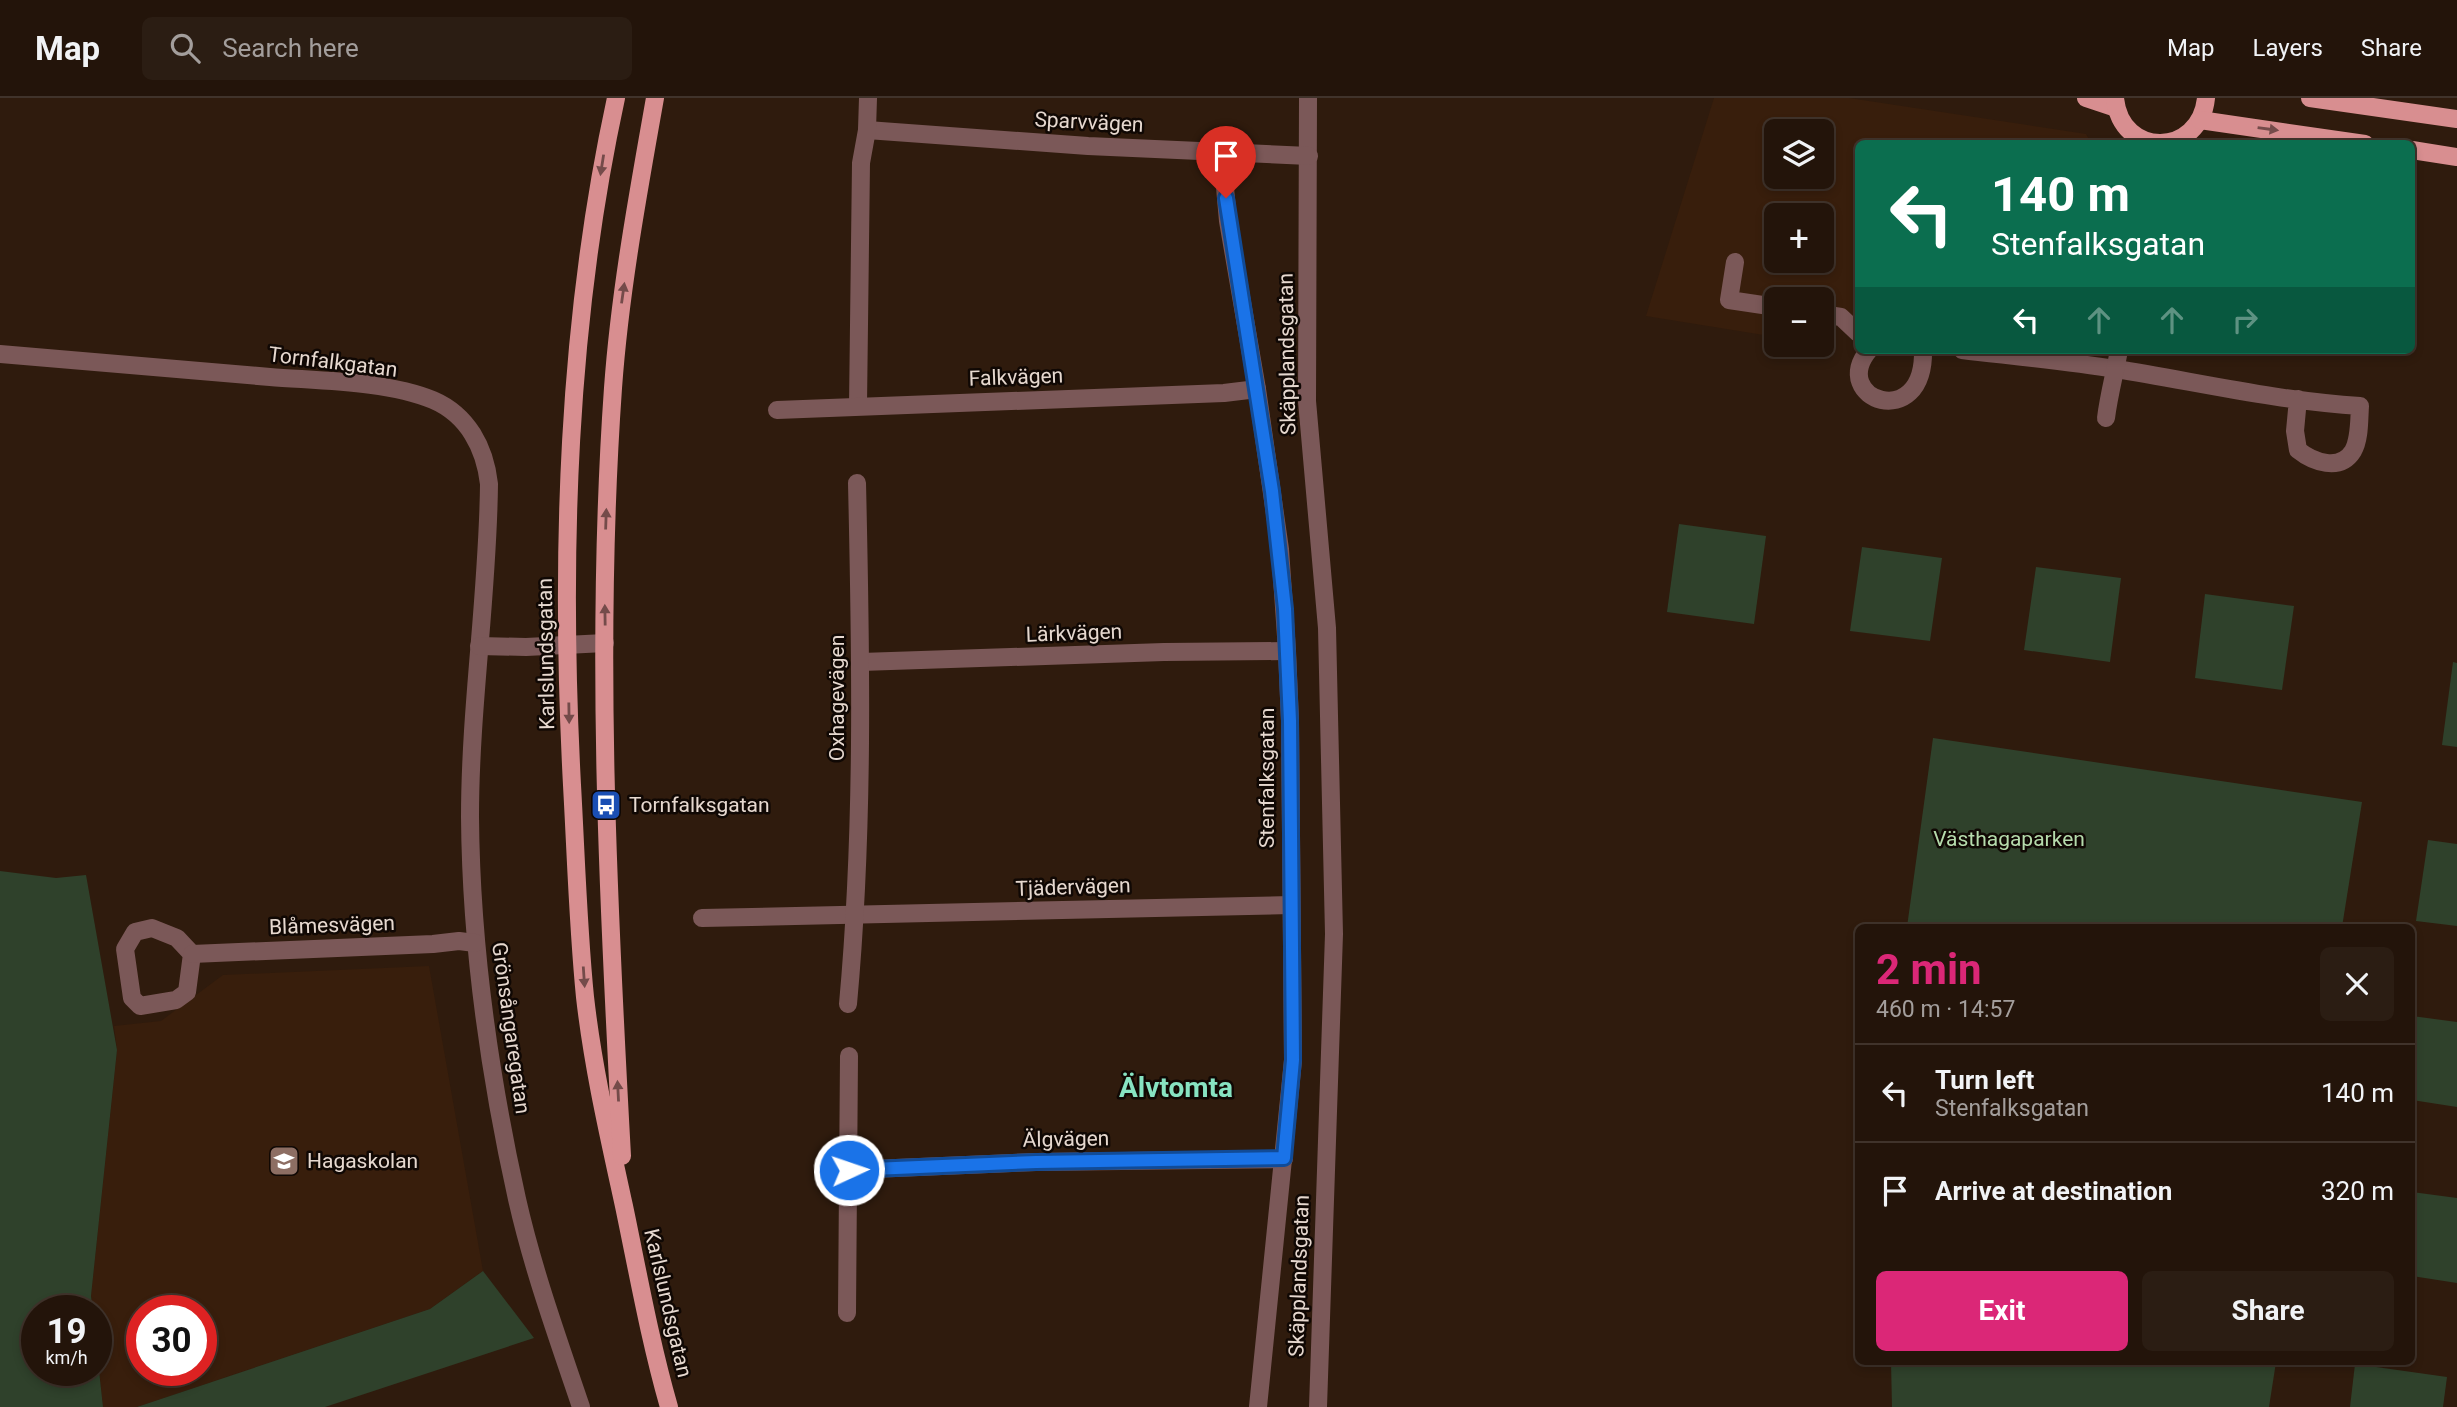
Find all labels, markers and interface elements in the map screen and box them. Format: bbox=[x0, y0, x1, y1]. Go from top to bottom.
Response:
search box bbox=[142, 17, 632, 80]
text: Map bbox=[35, 29, 100, 68]
icon: search bbox=[166, 29, 204, 67]
text: Search here bbox=[222, 33, 359, 63]
text: Map bbox=[2167, 34, 2215, 62]
text: Layers bbox=[2253, 34, 2323, 62]
text: Share bbox=[2361, 34, 2422, 62]
street label: Sparvvägen bbox=[1034, 107, 1144, 137]
map controls bbox=[1764, 119, 1834, 357]
button: layers bbox=[1764, 119, 1834, 189]
one-way arrow bbox=[2257, 124, 2279, 135]
pin bbox=[1196, 126, 1256, 198]
icon: arrive bbox=[1207, 137, 1245, 175]
one-way arrow bbox=[596, 154, 607, 176]
text: 140 m bbox=[1991, 166, 2130, 223]
icon: left bbox=[1876, 168, 1967, 259]
button: + bbox=[1764, 203, 1834, 273]
text: Stenfalksgatan bbox=[1991, 225, 2205, 263]
street label: Skäpplandsgatan bbox=[1274, 273, 1300, 435]
one-way arrow bbox=[618, 282, 629, 304]
button: − bbox=[1764, 287, 1834, 357]
icon: left bbox=[2007, 301, 2045, 339]
icon: ahead bbox=[2080, 301, 2118, 339]
icon: ahead bbox=[2153, 301, 2191, 339]
icon: right bbox=[2226, 301, 2264, 339]
street label: Tornfalkgatan bbox=[267, 342, 399, 382]
street label: Falkvägen bbox=[968, 363, 1064, 391]
one-way arrow bbox=[600, 508, 612, 530]
street label: Karlslundsgatan bbox=[533, 578, 559, 730]
one-way arrow bbox=[599, 604, 610, 626]
street label: Lärkvägen bbox=[1025, 619, 1123, 647]
street label: Oxhagevägen bbox=[825, 635, 849, 761]
one-way arrow bbox=[564, 702, 575, 724]
street label: Stenfalksgatan bbox=[1255, 708, 1279, 848]
bus stop icon: Tornfalksgatan bbox=[589, 788, 623, 822]
place label: Tornfalksgatan bbox=[629, 793, 770, 817]
park label: Västhagaparken bbox=[1933, 827, 2085, 851]
street label: Tjädervägen bbox=[1015, 873, 1131, 901]
street label: Blåmesvägen bbox=[269, 911, 395, 939]
street label: Grönsångaregatan bbox=[487, 941, 535, 1115]
text: 2 min bbox=[1876, 945, 1982, 994]
button: close bbox=[2320, 947, 2394, 1021]
one-way arrow bbox=[579, 967, 590, 989]
text: 460 m · 14:57 bbox=[1876, 996, 2015, 1023]
text: Turn left bbox=[1935, 1065, 2034, 1095]
district label: Älvtomta bbox=[1119, 1071, 1233, 1104]
icon: left bbox=[1876, 1074, 1914, 1112]
text: 140 m bbox=[2321, 1078, 2394, 1108]
one-way arrow bbox=[612, 1080, 623, 1102]
text: Stenfalksgatan bbox=[1935, 1095, 2089, 1122]
street label: Älgvägen bbox=[1023, 1126, 1109, 1152]
position arrow bbox=[812, 1133, 886, 1207]
school or university icon: Hagaskolan bbox=[267, 1144, 301, 1178]
place label: Hagaskolan bbox=[307, 1149, 418, 1173]
icon: arrive bbox=[1876, 1172, 1914, 1210]
text: Arrive at destination bbox=[1935, 1176, 2172, 1206]
text: 320 m bbox=[2321, 1176, 2394, 1206]
street label: Skäpplandsgatan bbox=[1284, 1195, 1314, 1357]
street label: Karlslundsgatan bbox=[639, 1226, 697, 1380]
button: Exit bbox=[1876, 1271, 2128, 1351]
button: Share bbox=[2142, 1271, 2394, 1351]
speed limit sign: 30 bbox=[126, 1295, 217, 1386]
text: 19 bbox=[46, 1311, 87, 1352]
text: km/h bbox=[45, 1347, 88, 1368]

